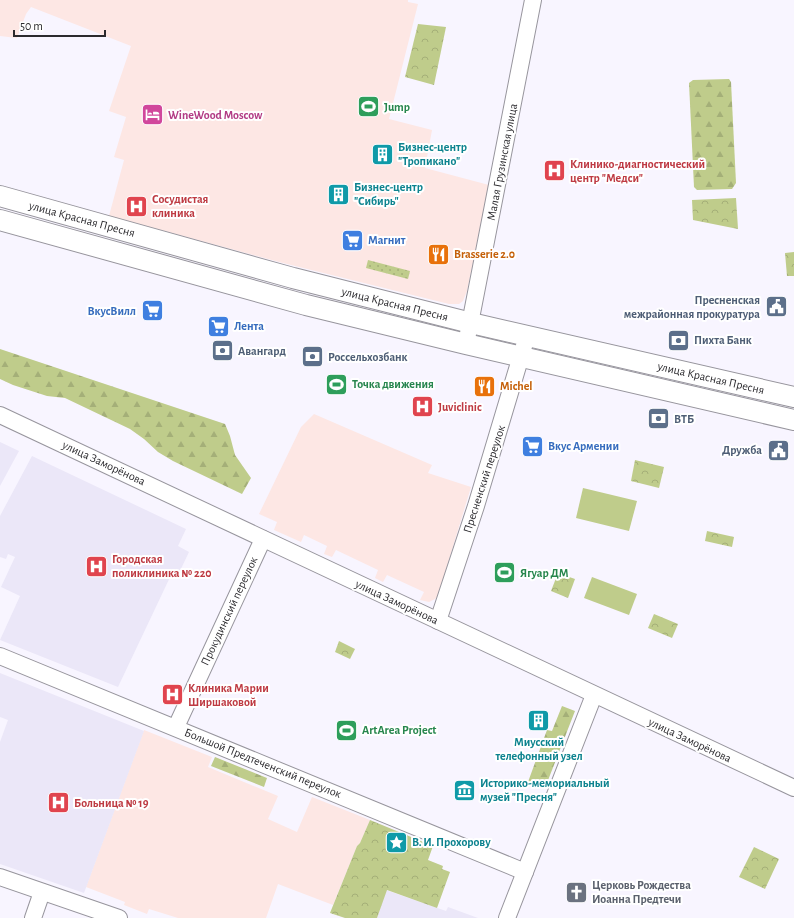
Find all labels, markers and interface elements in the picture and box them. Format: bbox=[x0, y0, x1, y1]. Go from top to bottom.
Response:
scale bar bbox=[14, 12, 105, 38]
text: 50 m bbox=[20, 20, 43, 32]
sports icon: Jump bbox=[355, 94, 381, 120]
place label: Jump bbox=[384, 101, 410, 113]
hotel icon: WineWood Moscow bbox=[139, 102, 165, 128]
street label: Малая Грузинская улица bbox=[485, 102, 520, 222]
place label: WineWood Moscow bbox=[168, 109, 263, 121]
building icon: Бизнес-центр "Тропикано" bbox=[369, 141, 395, 167]
place label: Бизнес-центр "Тропикано" bbox=[398, 141, 467, 167]
hospital icon: Клинико-диагностический центр "Медси" bbox=[541, 158, 567, 184]
place label: Клинико-диагностический центр "Медси" bbox=[570, 158, 705, 184]
building icon: Бизнес-центр "Сибирь" bbox=[325, 181, 351, 207]
place label: Бизнес-центр "Сибирь" bbox=[354, 181, 423, 207]
hospital icon: Сосудистая клиника bbox=[124, 193, 150, 219]
place label: Сосудистая клиника bbox=[152, 193, 209, 219]
street label: улица Красная Пресня bbox=[26, 199, 136, 240]
supermarket icon: Магнит bbox=[340, 227, 366, 253]
place label: Магнит bbox=[368, 234, 406, 246]
restaurant icon: Brasserie 2.0 bbox=[425, 241, 451, 267]
place label: Brasserie 2.0 bbox=[454, 248, 515, 260]
street label: улица Красная Пресня bbox=[339, 285, 449, 324]
place label: Пресненская межрайонная прокуратура bbox=[624, 294, 760, 321]
public building icon: Пресненская межрайонная прокуратура bbox=[763, 294, 789, 320]
supermarket icon: ВкусВилл bbox=[139, 298, 165, 324]
place label: ВкусВилл bbox=[88, 305, 136, 318]
supermarket icon: Лента bbox=[206, 313, 232, 339]
place label: Лента bbox=[234, 320, 264, 332]
bank icon: Пихта Банк bbox=[665, 327, 691, 353]
place label: Пихта Банк bbox=[694, 334, 752, 346]
bank icon: Авангард bbox=[209, 338, 235, 364]
bank icon: Россельхозбанк bbox=[300, 344, 326, 370]
place label: Авангард bbox=[238, 345, 286, 357]
place label: Россельхозбанк bbox=[328, 351, 408, 363]
street label: улица Красная Пресня bbox=[655, 360, 766, 397]
sports icon: Точка движения bbox=[323, 371, 349, 397]
restaurant icon: Michel bbox=[471, 373, 497, 399]
place label: Точка движения bbox=[352, 378, 434, 390]
place label: Michel bbox=[500, 380, 532, 392]
hospital icon: Juviclinic bbox=[410, 394, 436, 420]
place label: Juviclinic bbox=[438, 401, 482, 413]
bank icon: ВТБ bbox=[645, 406, 671, 432]
place label: ВТБ bbox=[674, 413, 694, 425]
street label: Пресненский переулок bbox=[461, 423, 508, 535]
supermarket icon: Вкус Армении bbox=[520, 433, 546, 459]
public building icon: Дружба bbox=[765, 437, 791, 463]
street label: улица Заморёнова bbox=[59, 438, 148, 489]
place label: Вкус Армении bbox=[548, 440, 619, 453]
place label: Дружба bbox=[722, 444, 762, 457]
hospital icon: Городская поликлиника № 220 bbox=[83, 553, 109, 579]
place label: Городская поликлиника № 220 bbox=[112, 553, 212, 579]
street label: Прокудинский переулок bbox=[199, 554, 261, 668]
sports icon: Ягуар ДМ bbox=[492, 560, 518, 586]
place label: Ягуар ДМ bbox=[520, 567, 569, 580]
street label: улица Заморёнова bbox=[352, 577, 441, 628]
hospital icon: Клиника Марии Ширшаковой bbox=[159, 682, 185, 708]
place label: Клиника Марии Ширшаковой bbox=[188, 682, 269, 708]
building icon: Миусский телефонный узел bbox=[526, 708, 552, 734]
street label: улица Заморёнова bbox=[645, 715, 734, 766]
sports icon: ArtArea Project bbox=[333, 717, 359, 743]
place label: ArtArea Project bbox=[362, 724, 436, 737]
street label: Большой Предтеченский переулок bbox=[182, 726, 344, 801]
place label: Миусский телефонный узел bbox=[494, 736, 583, 763]
museum icon: Историко-мемориальный музей "Пресня" bbox=[451, 777, 477, 803]
place label: Историко-мемориальный музей "Пресня" bbox=[480, 777, 610, 804]
hospital icon: Больница № 19 bbox=[46, 790, 72, 816]
place label: Больница № 19 bbox=[74, 797, 149, 809]
place icon: В. И. Прохорову bbox=[383, 829, 409, 855]
place label: В. И. Прохорову bbox=[412, 836, 491, 849]
church icon: Церковь Рождества Иоанна Предтечи bbox=[564, 879, 590, 905]
place label: Церковь Рождества Иоанна Предтечи bbox=[592, 879, 691, 905]

